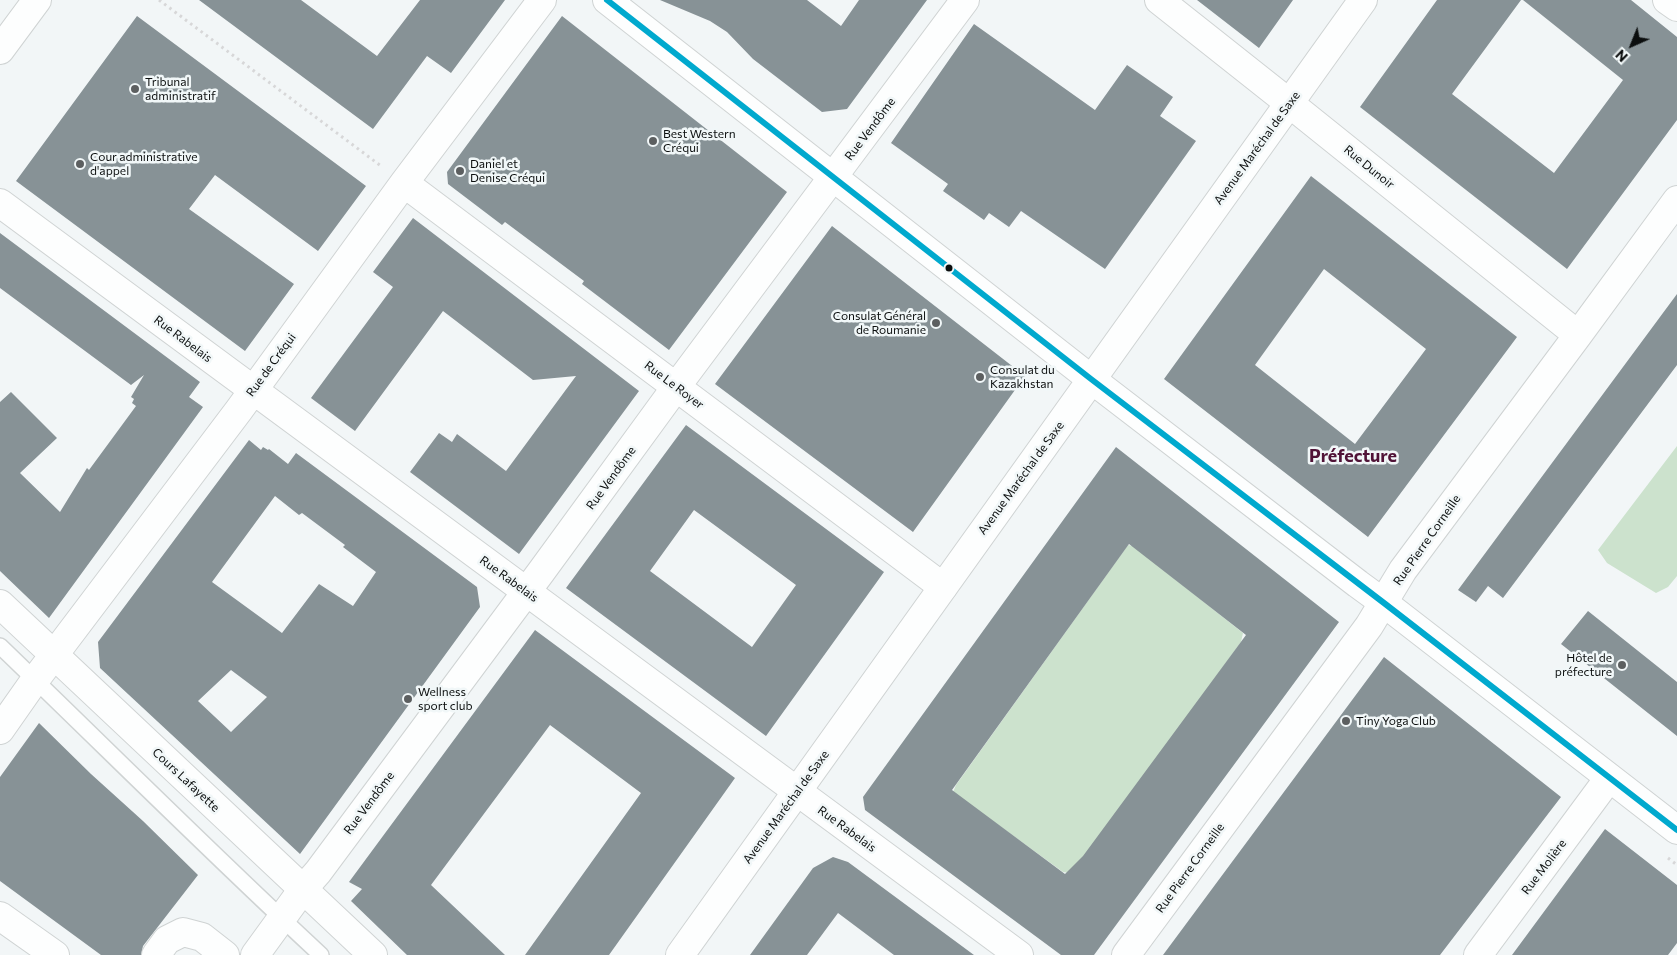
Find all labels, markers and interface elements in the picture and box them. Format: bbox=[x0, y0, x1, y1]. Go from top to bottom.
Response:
north arrow bbox=[1607, 20, 1657, 70]
text: N bbox=[1612, 46, 1631, 66]
place label: Tribunal administratif bbox=[145, 75, 216, 103]
marker: Tribunal administratif bbox=[129, 83, 141, 95]
street label: Avenue Maréchal de Saxe bbox=[1211, 89, 1303, 207]
street label: Rue Vendôme bbox=[842, 95, 898, 163]
place label: Best Western Créqui bbox=[663, 127, 736, 155]
marker: Best Western Créqui bbox=[647, 135, 659, 147]
street label: Rue Dunoir bbox=[1341, 142, 1397, 192]
place label: Cour administrative d'appel bbox=[90, 150, 197, 178]
place label: Daniel et Denise Créqui bbox=[470, 157, 545, 185]
marker: Cour administrative d'appel bbox=[74, 158, 86, 170]
marker: Daniel et Denise Créqui bbox=[454, 165, 466, 177]
unlabelled marker bbox=[944, 263, 954, 273]
place label: Consulat Général de Roumanie bbox=[833, 309, 926, 337]
street label: Rue Rabelais bbox=[151, 313, 215, 365]
marker: Consulat Général de Roumanie bbox=[930, 317, 942, 329]
street label: Rue de Créqui bbox=[243, 331, 299, 399]
street label: Rue Le Royer bbox=[642, 358, 706, 412]
place label: Consulat du Kazakhstan bbox=[990, 363, 1055, 391]
marker: Consulat du Kazakhstan bbox=[974, 371, 986, 383]
street label: Avenue Maréchal de Saxe bbox=[975, 419, 1067, 537]
street label: Rue Vendôme bbox=[583, 444, 639, 512]
district label: Préfecture bbox=[1309, 445, 1397, 467]
street label: Rue Pierre Corneille bbox=[1390, 492, 1464, 588]
street label: Rue Rabelais bbox=[477, 553, 541, 605]
place label: Hôtel de préfecture bbox=[1555, 651, 1612, 679]
marker: Hôtel de préfecture bbox=[1616, 659, 1628, 671]
place label: Wellness sport club bbox=[418, 685, 473, 713]
marker: Wellness sport club bbox=[402, 693, 414, 705]
place label: Tiny Yoga Club bbox=[1356, 714, 1436, 728]
marker: Tiny Yoga Club bbox=[1340, 715, 1352, 727]
street label: Cours Lafayette bbox=[149, 745, 223, 815]
street label: Avenue Maréchal de Saxe bbox=[740, 748, 832, 866]
street label: Rue Vendôme bbox=[341, 769, 397, 837]
street label: Rue Rabelais bbox=[815, 803, 879, 855]
street label: Rue Pierre Corneille bbox=[1153, 820, 1227, 916]
street label: Rue Molière bbox=[1519, 837, 1569, 897]

